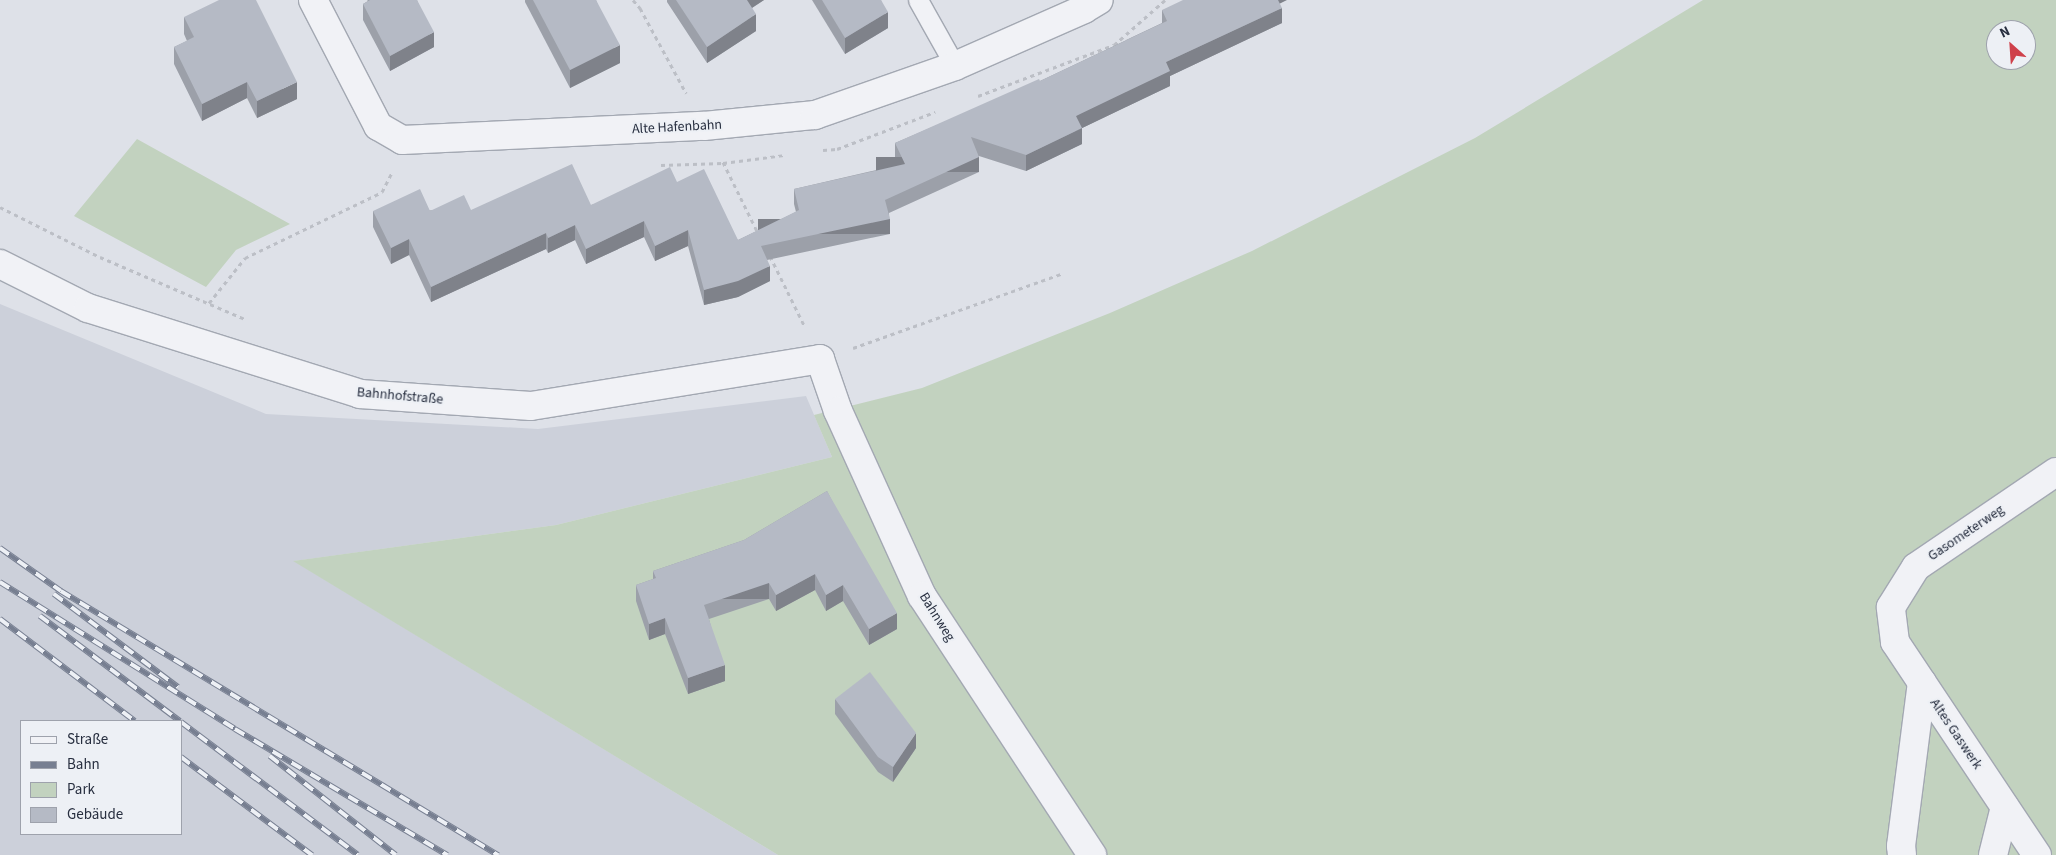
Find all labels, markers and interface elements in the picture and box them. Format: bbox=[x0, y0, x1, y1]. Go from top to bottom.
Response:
north arrow bbox=[1986, 20, 2036, 70]
text: N bbox=[1996, 21, 2013, 43]
street label: Alte Hafenbahn bbox=[632, 116, 722, 138]
street label: Bahnhofstraße bbox=[356, 384, 444, 408]
street label: Gasometerweg bbox=[1925, 501, 2007, 565]
street label: Bahnweg bbox=[915, 589, 959, 645]
street label: Altes Gaswerk bbox=[1926, 695, 1986, 773]
legend bbox=[20, 720, 182, 835]
text: Straße bbox=[67, 729, 108, 750]
text: Bahn bbox=[67, 754, 100, 775]
text: Park bbox=[67, 779, 95, 800]
text: Gebäude bbox=[67, 804, 123, 825]

